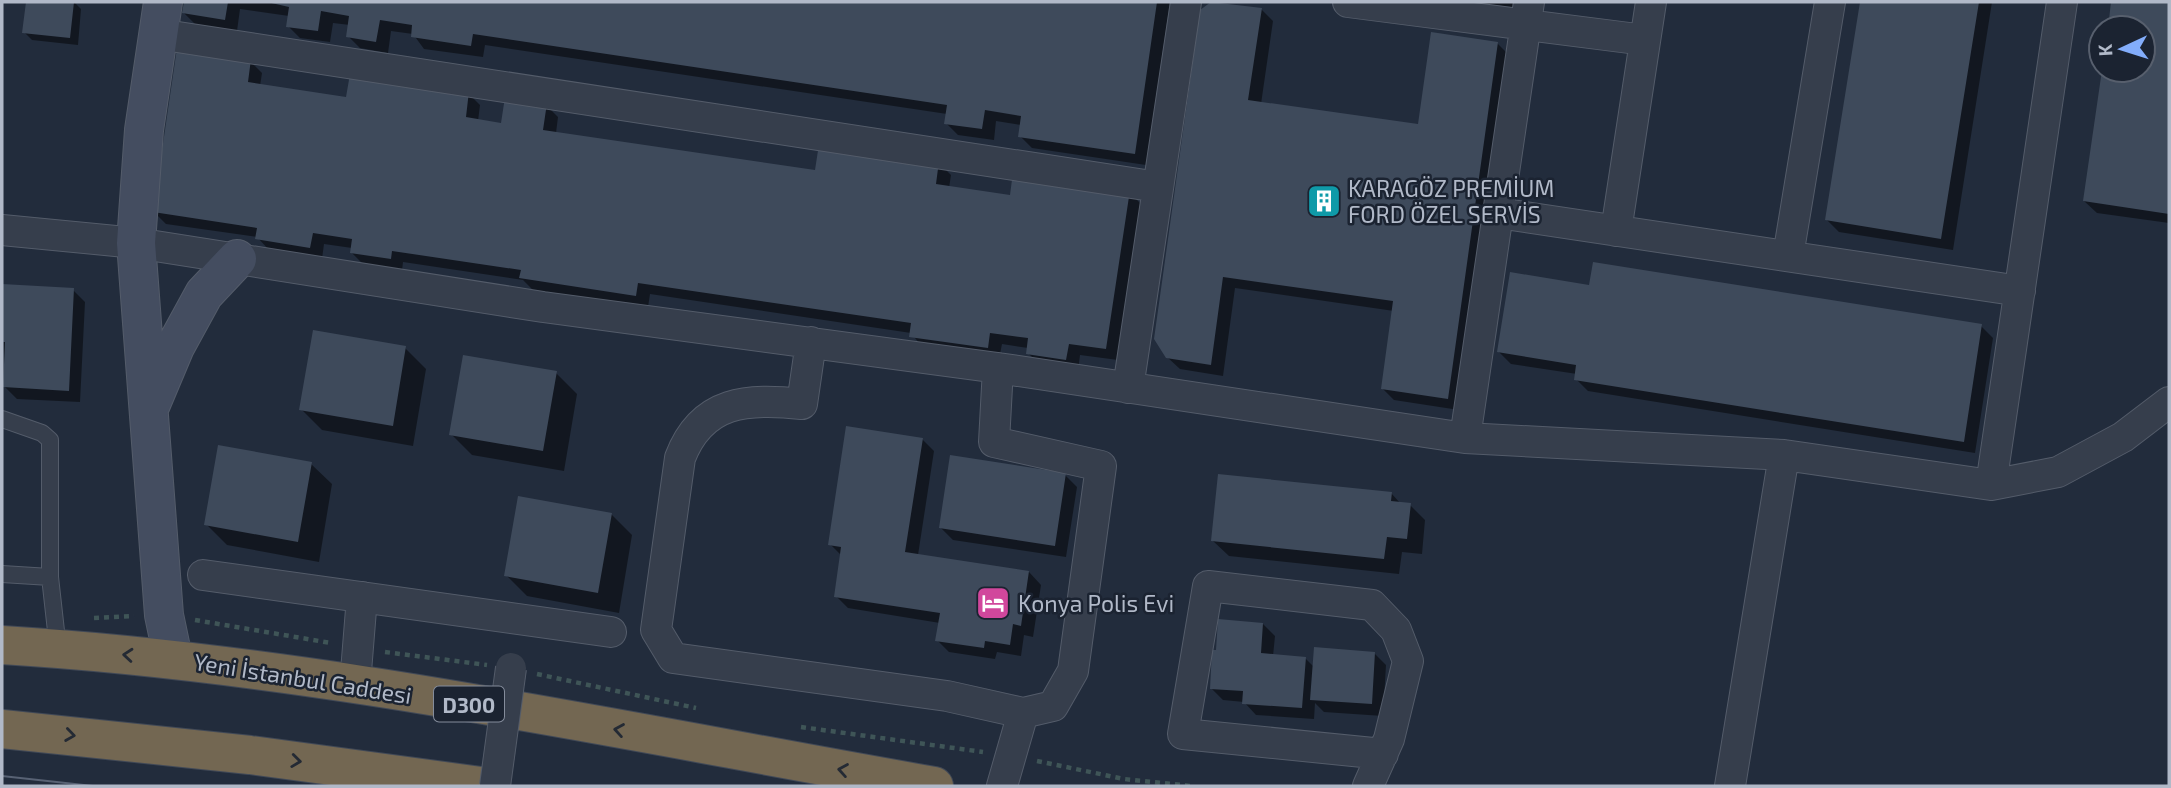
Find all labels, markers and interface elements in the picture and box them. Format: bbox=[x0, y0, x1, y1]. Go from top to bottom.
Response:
north arrow bbox=[2087, 14, 2157, 84]
text: K bbox=[2093, 43, 2116, 57]
place label: KARAGÖZ PREMİUM FORD ÖZEL SERVİS bbox=[1348, 174, 1555, 228]
building icon: KARAGÖZ PREMİUM FORD ÖZEL SERVİS bbox=[1305, 182, 1343, 220]
hotel icon: Konya Polis Evi bbox=[974, 584, 1012, 622]
place label: Konya Polis Evi bbox=[1018, 589, 1174, 617]
one-way arrow bbox=[122, 647, 133, 662]
street label: Yeni İstanbul Caddesi bbox=[192, 647, 414, 709]
road number: D300 bbox=[434, 686, 504, 722]
one-way arrow bbox=[613, 724, 625, 739]
one-way arrow bbox=[64, 727, 76, 742]
one-way arrow bbox=[290, 753, 302, 768]
one-way arrow bbox=[837, 763, 848, 778]

